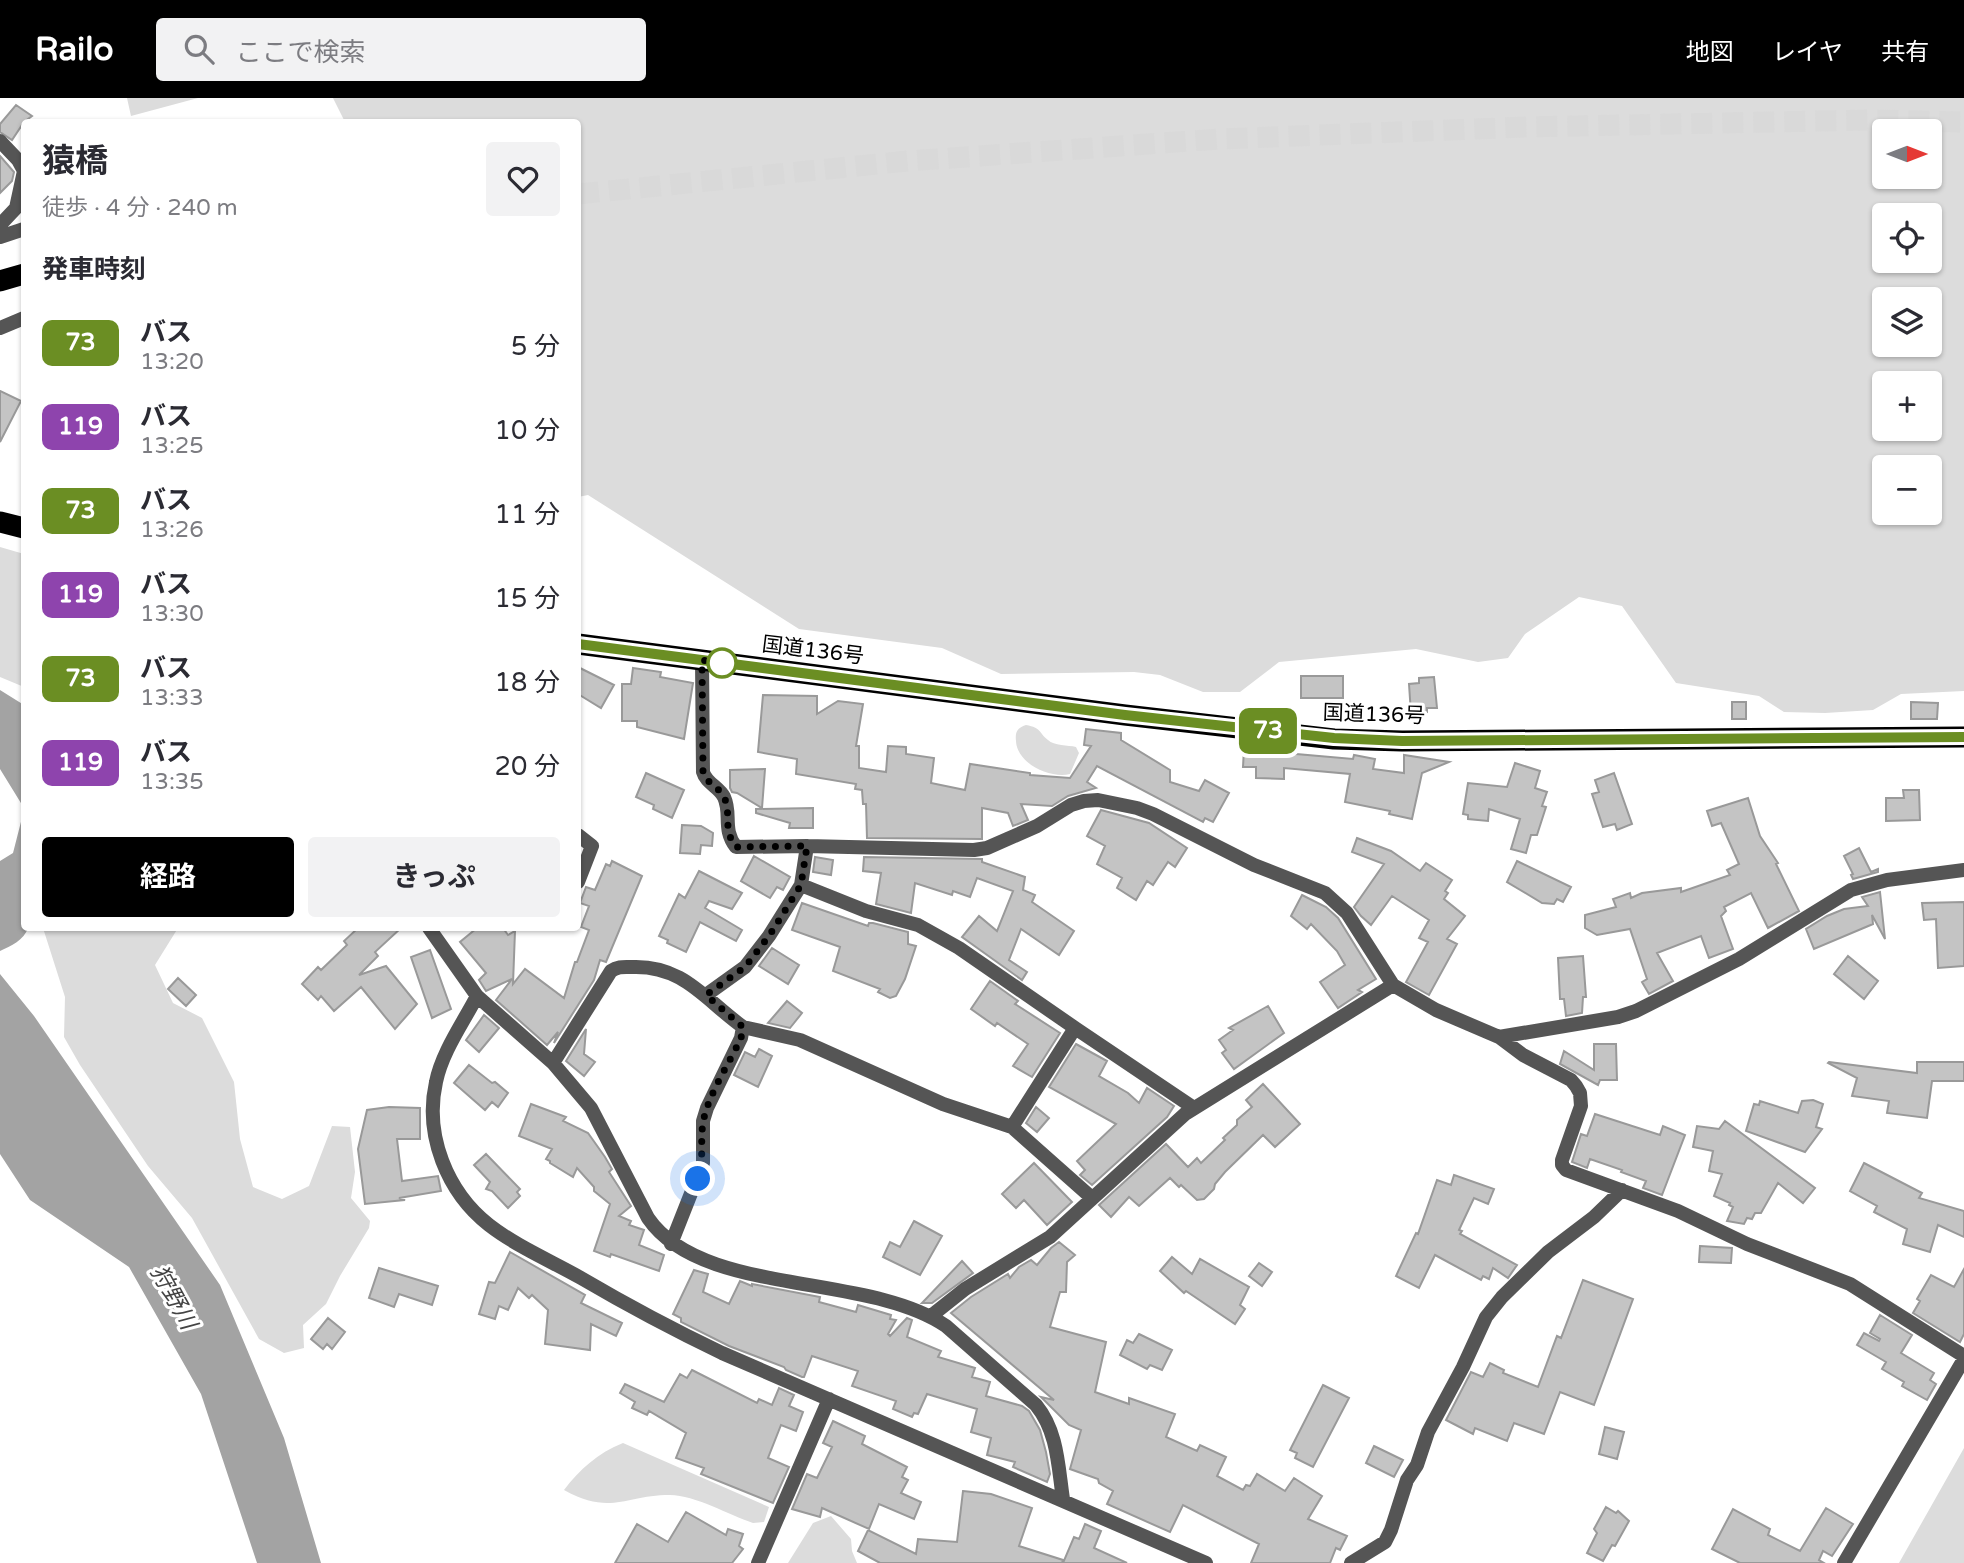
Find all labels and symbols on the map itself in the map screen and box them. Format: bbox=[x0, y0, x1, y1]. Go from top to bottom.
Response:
north arrow bbox=[1872, 119, 1942, 189]
street label: 国道136号 bbox=[761, 632, 865, 669]
unlabelled marker bbox=[707, 648, 737, 678]
street label: 国道136号 bbox=[1322, 700, 1426, 729]
line badge: 73 bbox=[1236, 708, 1300, 754]
your location bbox=[680, 1161, 715, 1196]
water label: 狩野川 bbox=[144, 1261, 204, 1337]

